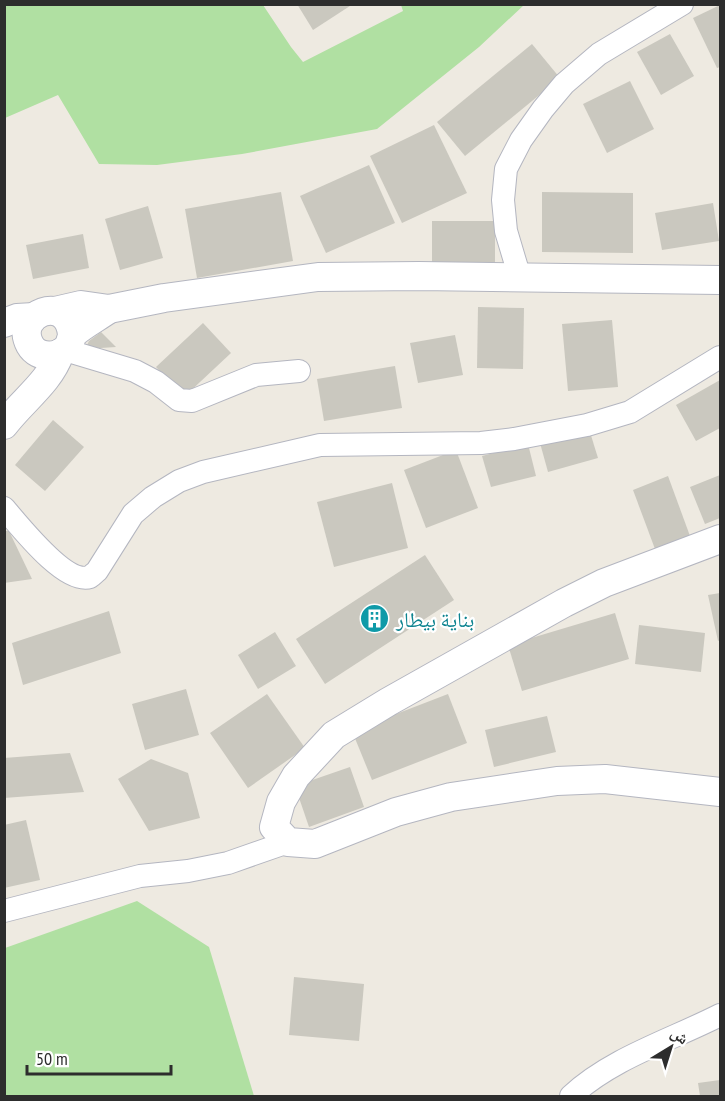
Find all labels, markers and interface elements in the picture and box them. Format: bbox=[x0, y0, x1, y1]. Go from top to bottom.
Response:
building icon: بناية بيطار bbox=[359, 603, 391, 635]
place label: بناية بيطار bbox=[395, 606, 474, 633]
north arrow bbox=[641, 1017, 701, 1077]
text: ش bbox=[667, 1022, 693, 1048]
scale bar bbox=[27, 1038, 171, 1076]
text: 50 m bbox=[36, 1047, 68, 1070]

